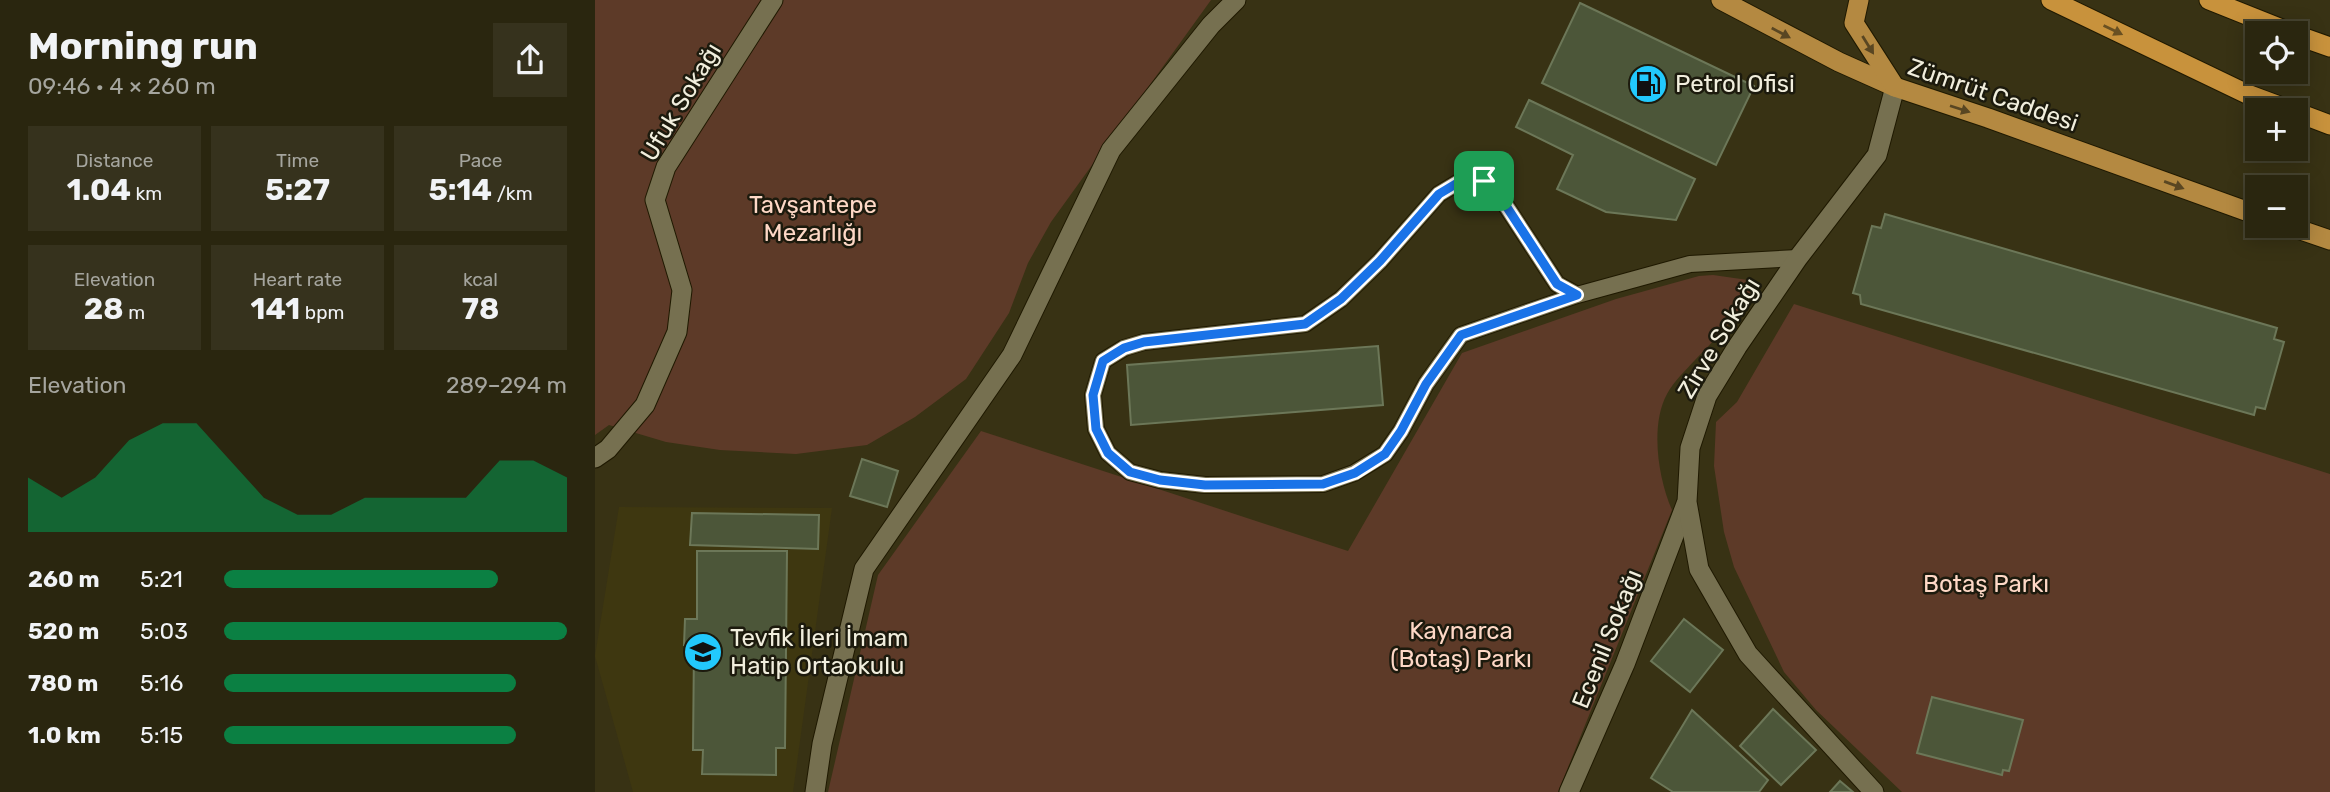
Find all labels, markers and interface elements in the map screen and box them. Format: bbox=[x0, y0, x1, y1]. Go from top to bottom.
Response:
map controls bbox=[2245, 21, 2308, 238]
button: locate bbox=[2245, 21, 2308, 84]
text: Morning run bbox=[28, 23, 258, 69]
button: share bbox=[493, 23, 567, 97]
one-way arrow bbox=[2103, 24, 2123, 35]
one-way arrow bbox=[1772, 27, 1791, 39]
one-way arrow bbox=[1862, 36, 1875, 55]
street label: Ufuk Sokağı bbox=[635, 38, 727, 166]
street label: Zümrüt Caddesi bbox=[1904, 53, 2082, 137]
fuel station icon: Petrol Ofisi bbox=[1627, 63, 1669, 105]
place label: Petrol Ofisi bbox=[1675, 70, 1795, 98]
text: 09:46 · 4 × 260 m bbox=[28, 72, 216, 100]
button: + bbox=[2245, 98, 2308, 161]
one-way arrow bbox=[1949, 104, 1970, 115]
text: Distance bbox=[76, 149, 153, 172]
text: Time bbox=[276, 149, 319, 172]
text: Pace bbox=[459, 149, 502, 172]
pin bbox=[1454, 151, 1514, 211]
icon: arrive bbox=[1465, 162, 1503, 200]
text: 1.04 bbox=[67, 172, 131, 208]
text: 5:27 bbox=[265, 172, 330, 208]
text: 5:14 bbox=[428, 172, 492, 208]
button: − bbox=[2245, 175, 2308, 238]
one-way arrow bbox=[2163, 180, 2184, 191]
text: km bbox=[131, 182, 162, 205]
text: /km bbox=[492, 182, 533, 205]
park label: Tavşantepe Mezarlığı bbox=[749, 191, 877, 247]
text: Elevation bbox=[74, 268, 155, 291]
text: Heart rate bbox=[253, 268, 342, 291]
text: kcal bbox=[463, 268, 498, 291]
street label: Zirve Sokağı bbox=[1672, 273, 1766, 403]
text: 28 bbox=[84, 291, 124, 327]
text: 141 bbox=[251, 291, 300, 327]
text: 78 bbox=[462, 291, 499, 327]
text: m bbox=[124, 301, 145, 324]
text: bpm bbox=[300, 301, 344, 324]
text: Elevation bbox=[28, 371, 127, 399]
text: 289–294 m bbox=[446, 371, 567, 399]
text: 260 m bbox=[28, 565, 100, 593]
text: 5:21 bbox=[140, 565, 183, 593]
street label: Ecenil Sokağı bbox=[1566, 565, 1648, 713]
park label: Botaş Parkı bbox=[1923, 570, 2049, 598]
text: 520 m bbox=[28, 617, 99, 645]
text: 5:03 bbox=[140, 617, 188, 645]
park label: Kaynarca (Botaş) Parkı bbox=[1390, 617, 1532, 673]
place label: Tevfik İleri İmam Hatip Ortaokulu bbox=[730, 624, 908, 680]
school or university icon: Tevfik İleri İmam Hatip Ortaokulu bbox=[682, 631, 724, 673]
text: 780 m bbox=[28, 669, 98, 697]
text: 5:16 bbox=[140, 669, 183, 697]
text: 1.0 km bbox=[28, 721, 101, 749]
text: 5:15 bbox=[140, 721, 183, 749]

